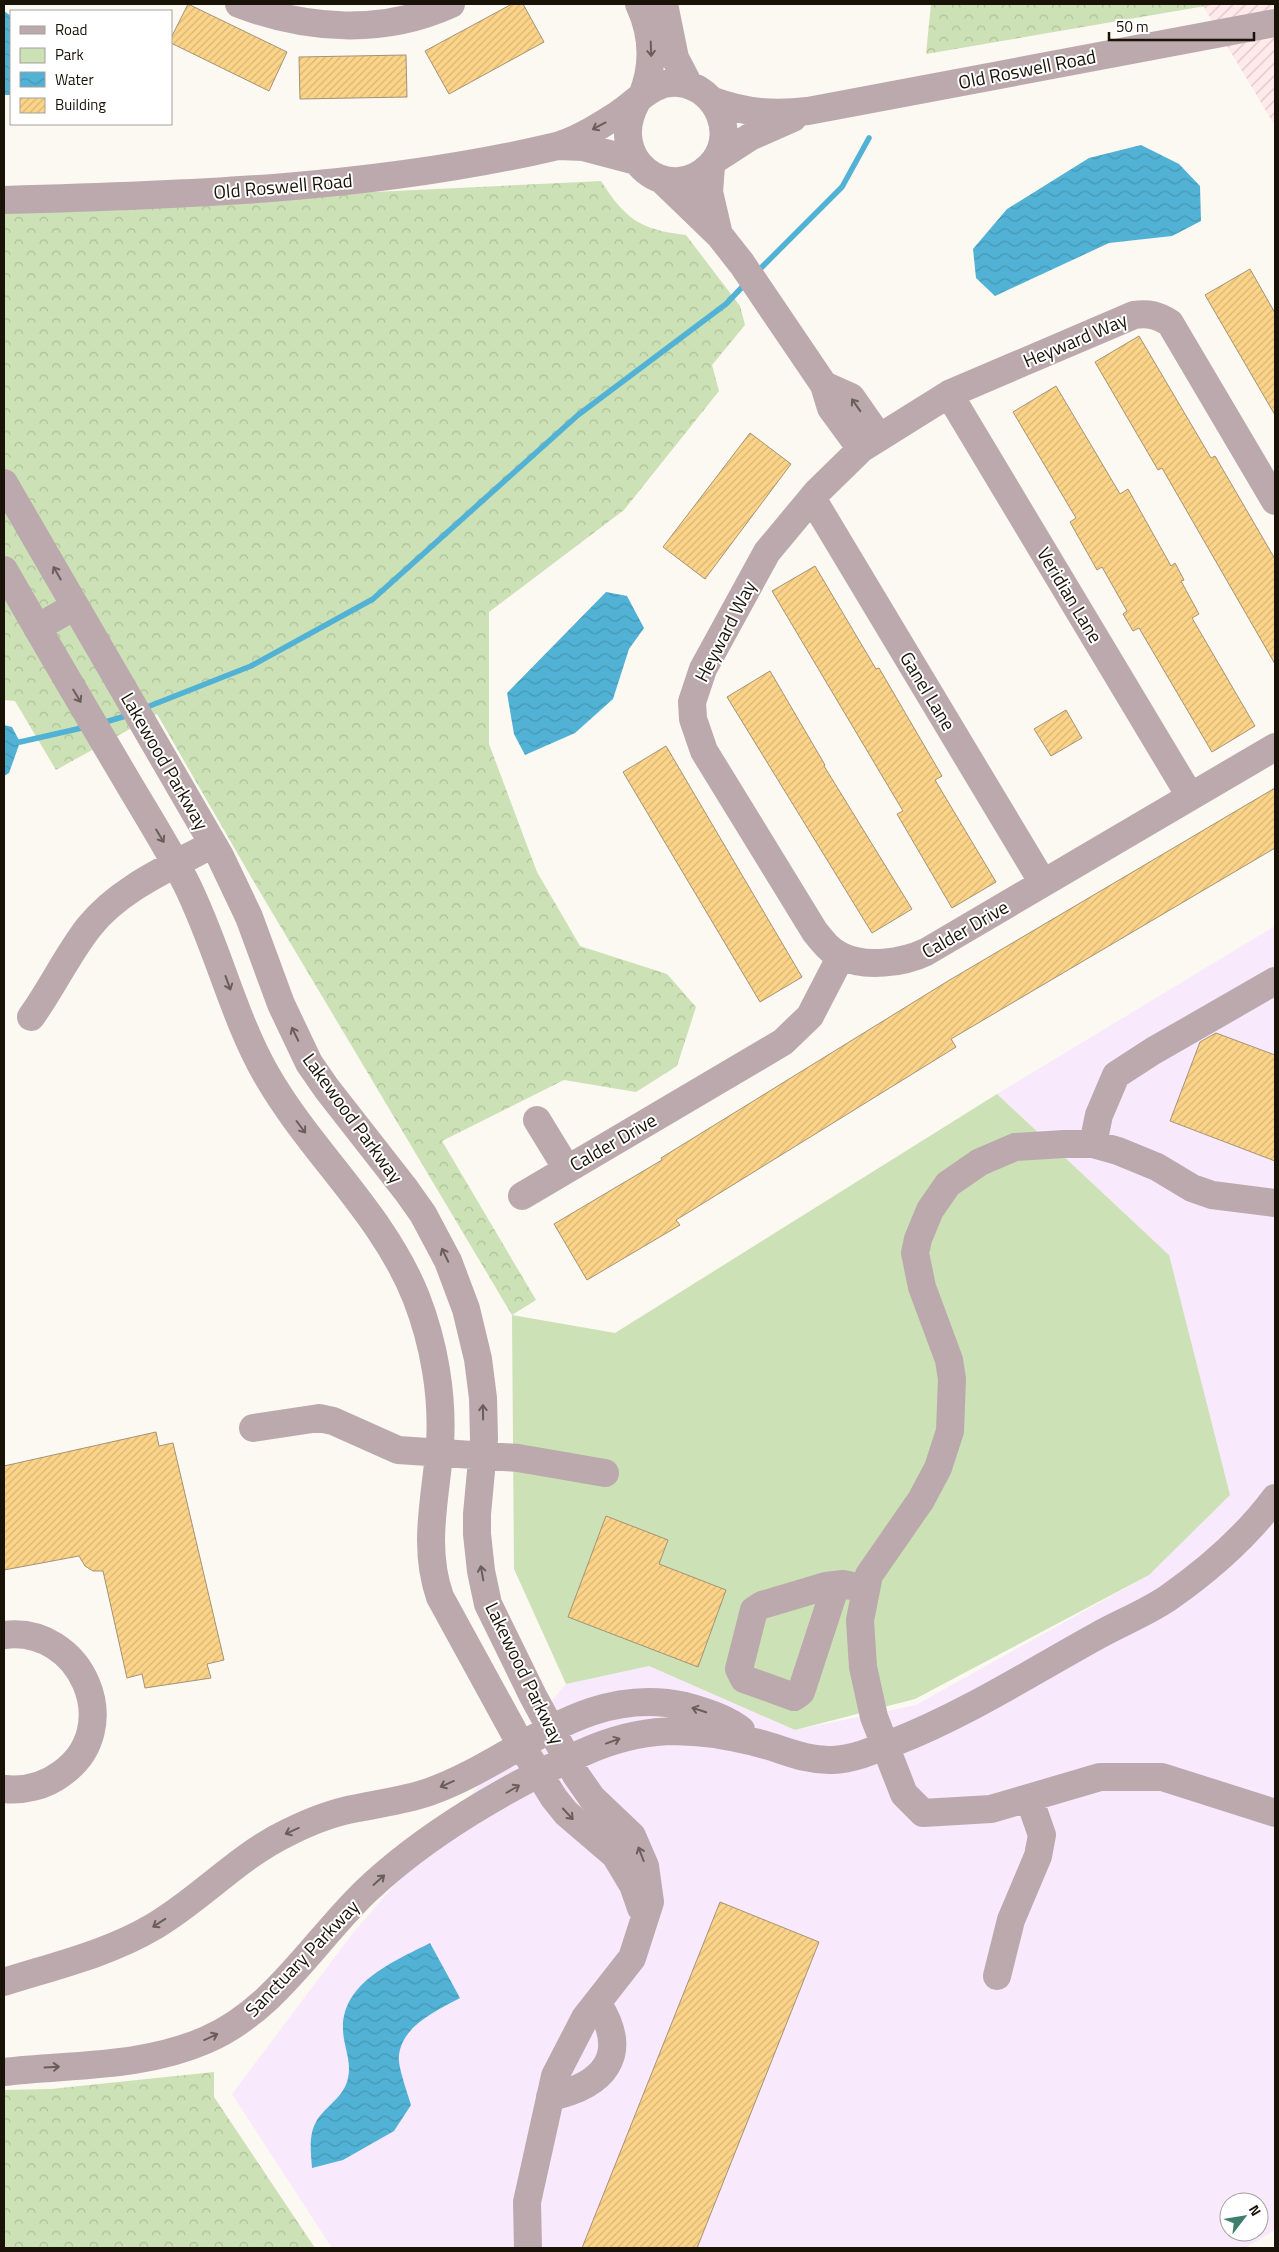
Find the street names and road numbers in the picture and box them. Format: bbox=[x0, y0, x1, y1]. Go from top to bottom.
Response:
street label: Old Roswell Road bbox=[956, 41, 1098, 96]
street label: Old Roswell Road bbox=[212, 165, 354, 206]
street label: Heyward Way bbox=[1018, 305, 1132, 375]
street label: Veridian Lane bbox=[1030, 541, 1110, 648]
street label: Heyward Way bbox=[686, 575, 763, 687]
street label: Ganel Lane bbox=[893, 646, 964, 736]
street label: Lakewood Parkway bbox=[114, 686, 217, 835]
street label: Calder Drive bbox=[916, 892, 1014, 965]
street label: Lakewood Parkway bbox=[296, 1046, 411, 1189]
street label: Calder Drive bbox=[564, 1105, 662, 1178]
street label: Lakewood Parkway bbox=[478, 1597, 572, 1749]
street label: Sanctuary Parkway bbox=[238, 1892, 366, 2023]

